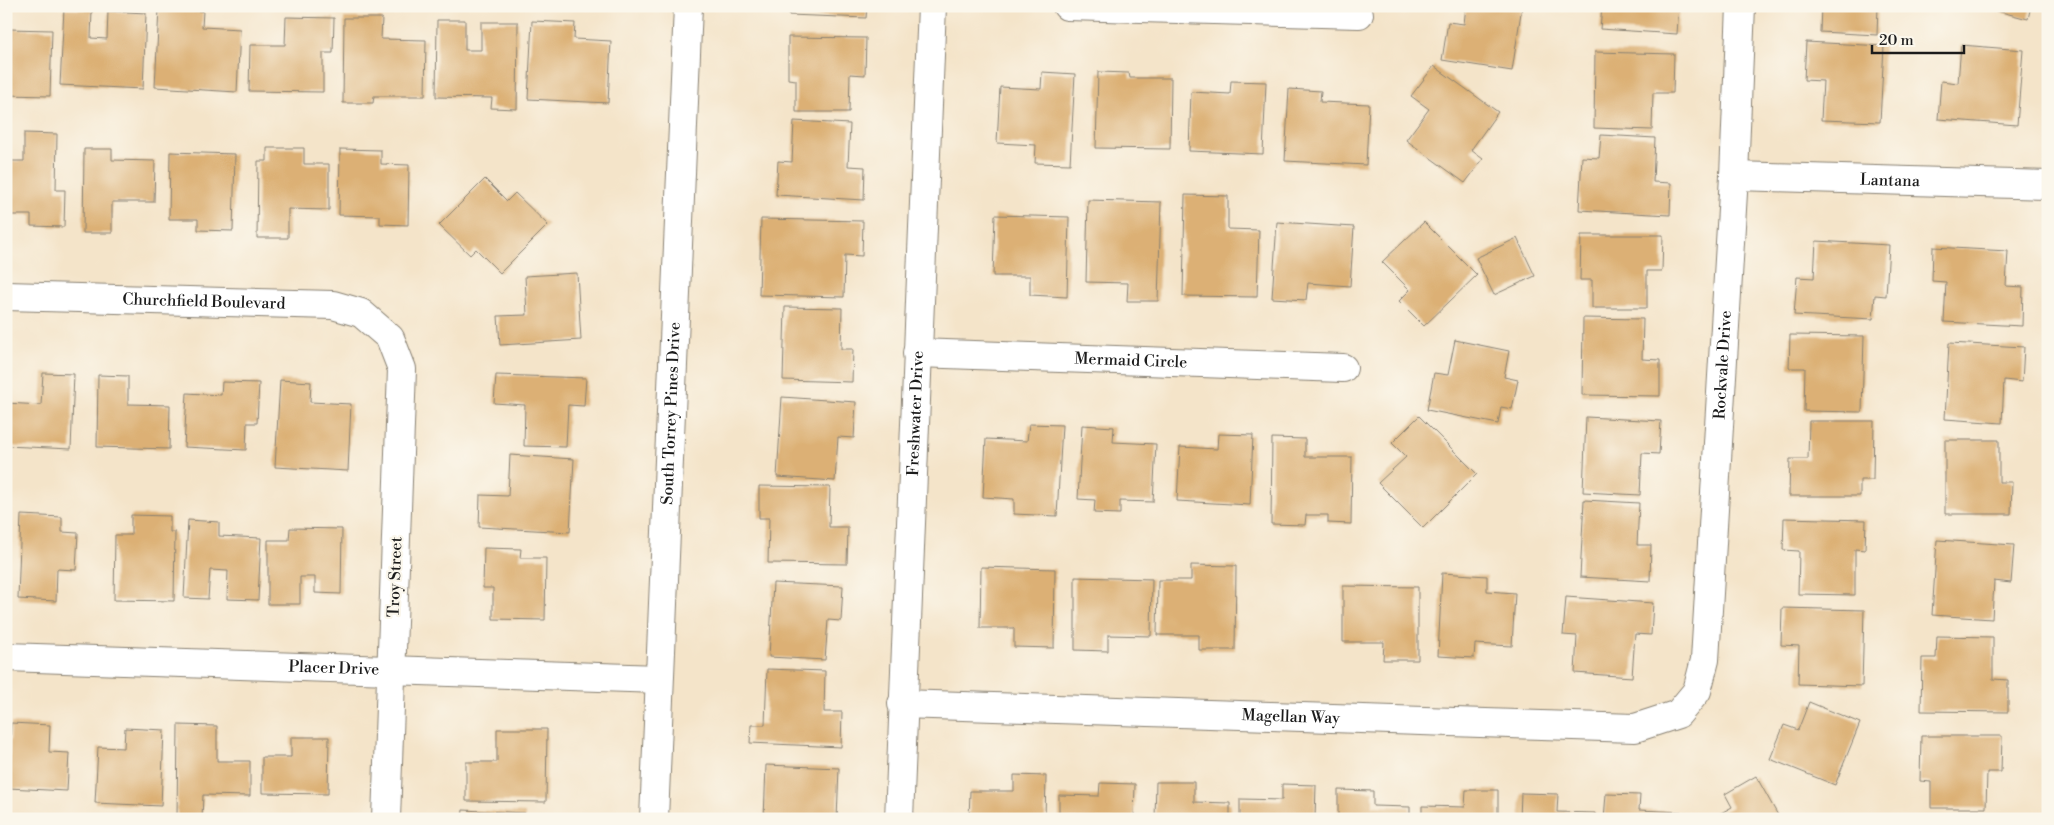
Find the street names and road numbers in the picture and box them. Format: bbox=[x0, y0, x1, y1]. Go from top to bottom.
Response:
street label: Lantana bbox=[1860, 170, 1921, 191]
street label: Churchfield Boulevard bbox=[122, 289, 286, 314]
street label: Rockvale Drive bbox=[1709, 310, 1736, 420]
street label: South Torrey Pines Drive bbox=[657, 322, 685, 505]
street label: Mermaid Circle bbox=[1074, 349, 1188, 373]
street label: Freshwater Drive bbox=[903, 350, 928, 476]
street label: Troy Street bbox=[384, 536, 406, 618]
street label: Placer Drive bbox=[288, 657, 380, 680]
street label: Magellan Way bbox=[1241, 705, 1340, 728]

